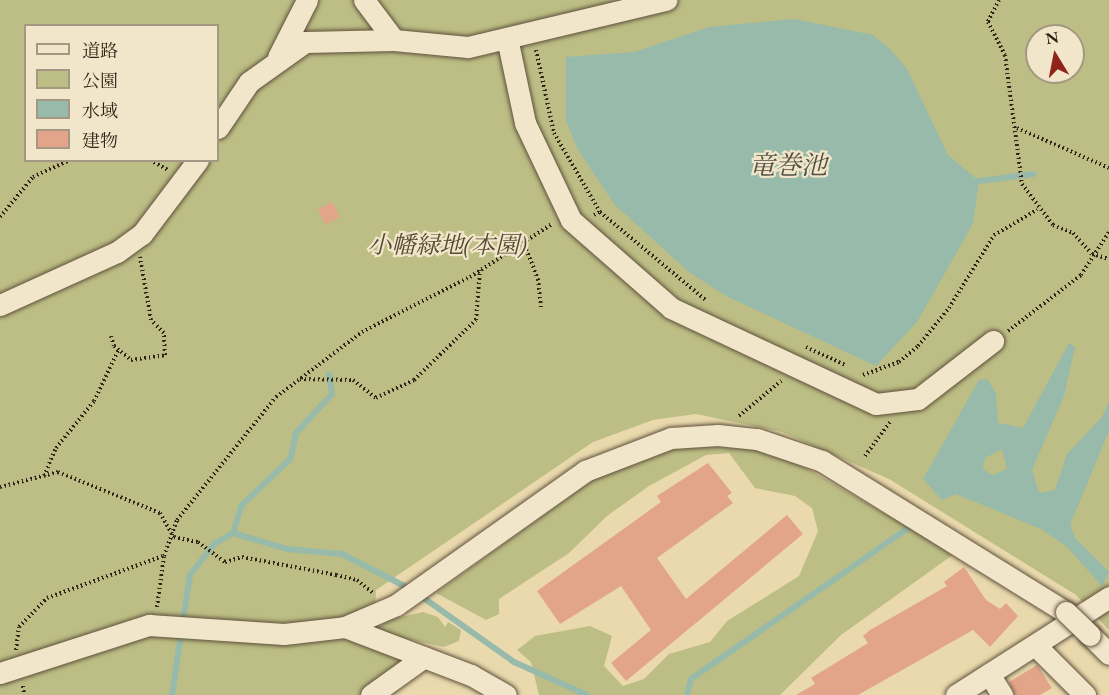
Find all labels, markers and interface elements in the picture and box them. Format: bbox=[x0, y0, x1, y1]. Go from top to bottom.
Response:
legend bbox=[24, 24, 219, 162]
north arrow bbox=[1025, 24, 1085, 84]
text: N bbox=[1044, 26, 1060, 49]
text: 道路 bbox=[82, 39, 118, 62]
text: 公園 bbox=[82, 69, 118, 92]
text: 水域 bbox=[82, 99, 118, 122]
text: 建物 bbox=[82, 129, 118, 152]
water label: 竜巻池 bbox=[749, 150, 827, 182]
park label: 小幡緑地(本園) bbox=[368, 231, 526, 259]

